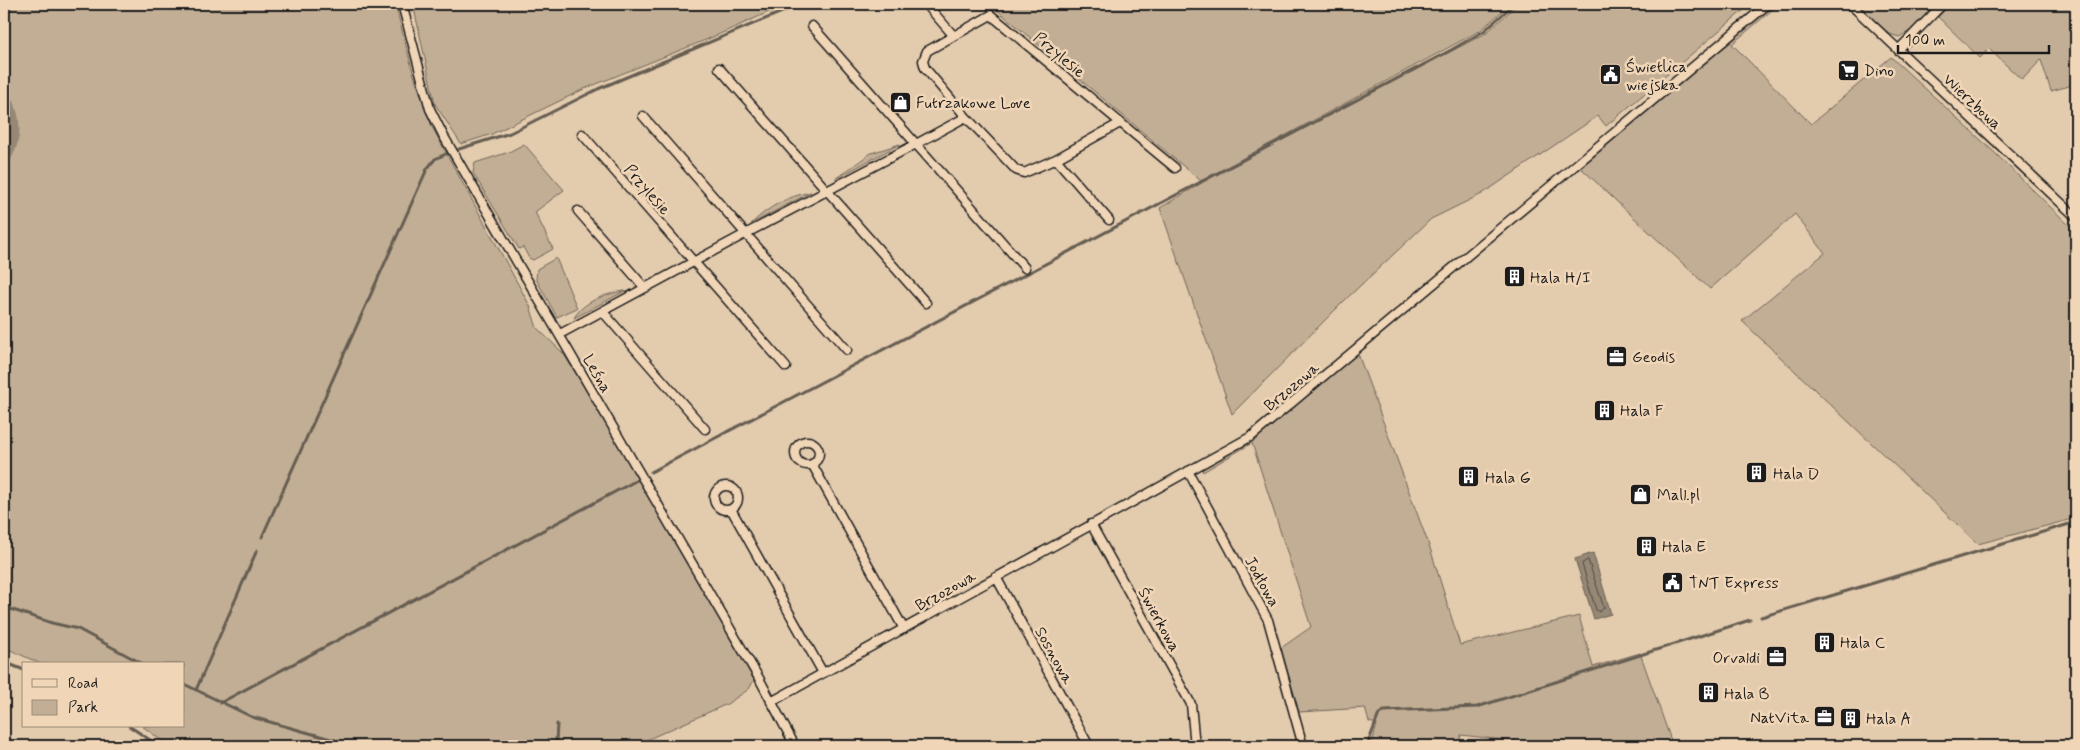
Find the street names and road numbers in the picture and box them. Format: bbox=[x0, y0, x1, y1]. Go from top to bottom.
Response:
street label: Przylesie bbox=[1029, 27, 1090, 83]
street label: Wierzbowa bbox=[1938, 70, 2006, 135]
street label: Przylesie bbox=[619, 160, 675, 220]
street label: Leśna bbox=[577, 351, 616, 397]
street label: Brzozowa bbox=[1260, 358, 1324, 416]
street label: Jodłowa bbox=[1239, 553, 1284, 611]
street label: Brzozowa bbox=[912, 566, 980, 617]
street label: Świerkowa bbox=[1132, 584, 1185, 656]
street label: Sosnowa bbox=[1029, 623, 1078, 688]

